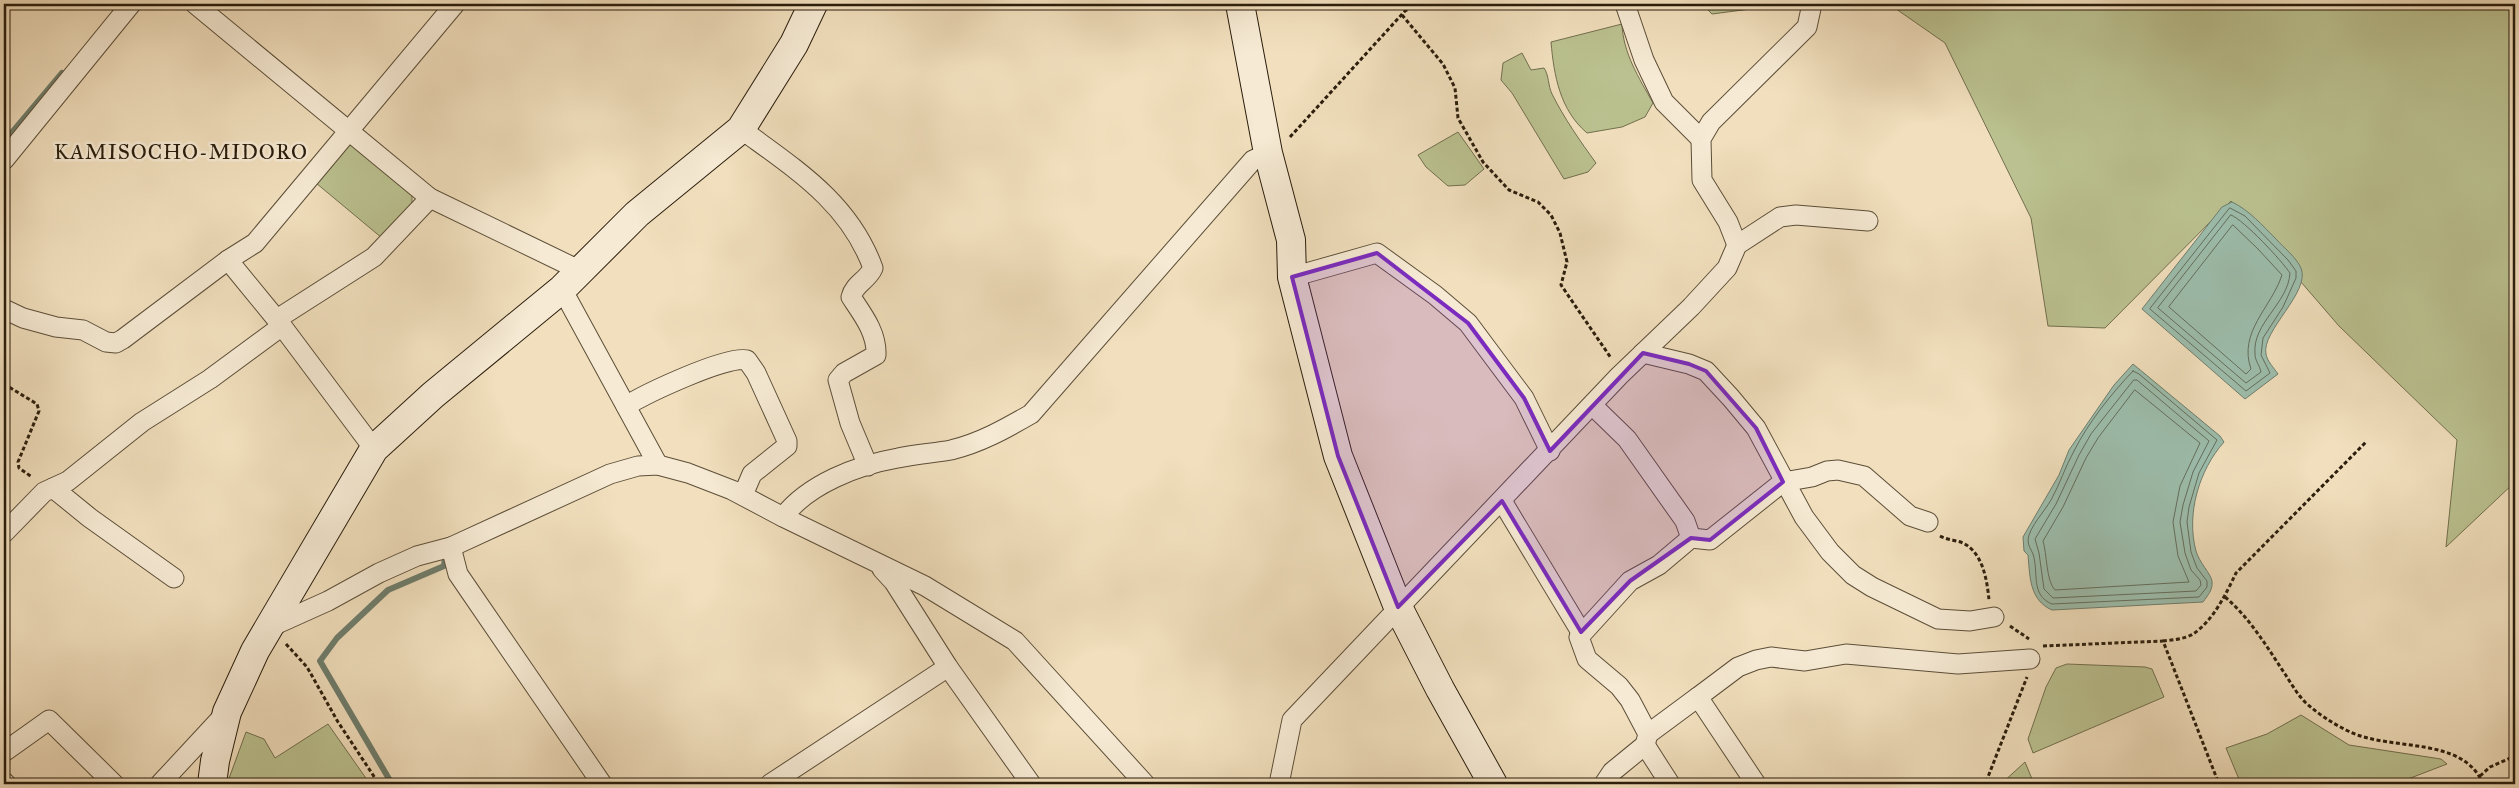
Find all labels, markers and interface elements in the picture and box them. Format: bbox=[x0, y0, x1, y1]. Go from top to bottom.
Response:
district label: KAMISOCHO-MIDORO bbox=[54, 139, 308, 165]

